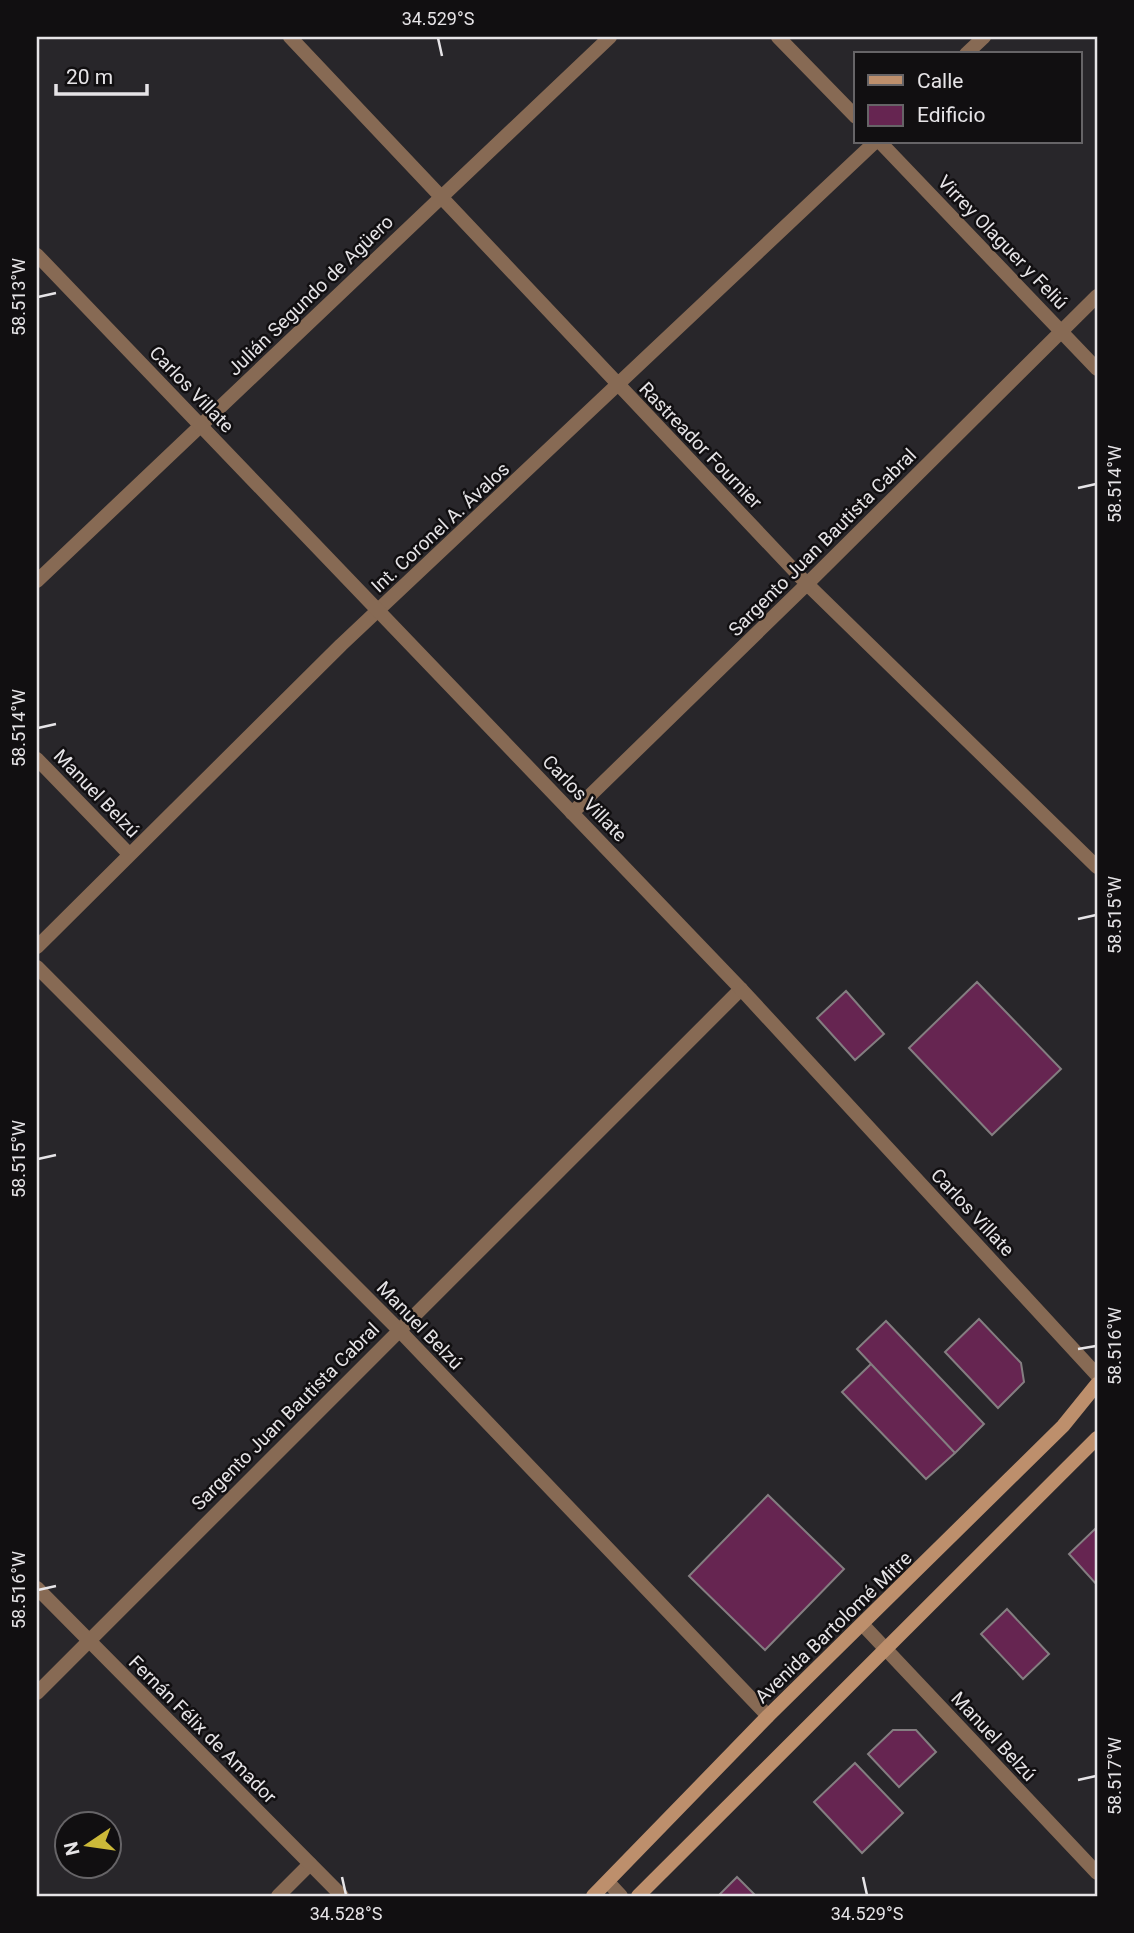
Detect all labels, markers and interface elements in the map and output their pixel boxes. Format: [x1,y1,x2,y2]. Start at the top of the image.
text: 34.529°S [402,8,475,29]
scale bar [56,52,147,96]
legend [854,52,1082,144]
text: 20 m [66,65,113,89]
text: Calle [917,69,963,93]
text: Edificio [917,103,985,127]
street label: Virrey Olaguer y Feliú [933,171,1072,314]
street label: Julián Segundo de Agüero [223,210,398,380]
text: 58.513°W [8,258,29,336]
street label: Carlos Villate [145,341,239,438]
street label: Rastreador Fournier [634,377,767,514]
street label: Sargento Juan Bautista Cabral [724,444,921,641]
text: 58.514°W [1104,445,1125,523]
street label: Int. Coronel A. Ávalos [366,457,514,597]
text: 58.514°W [8,689,29,767]
street label: Manuel Belzú [49,744,144,842]
street label: Carlos Villate [538,750,632,847]
text: 58.515°W [1104,876,1125,954]
text: 58.515°W [8,1120,29,1198]
street label: Carlos Villate [926,1164,1019,1261]
street label: Manuel Belzú [372,1276,467,1374]
text: 58.516°W [1104,1307,1125,1385]
street label: Sargento Juan Bautista Cabral [187,1318,384,1515]
street label: Avenida Bartolomé Mitre [750,1547,916,1708]
text: 58.516°W [8,1551,29,1629]
street label: Fernán Félix de Amador [124,1651,282,1808]
street label: Manuel Belzú [946,1687,1041,1786]
text: 58.517°W [1104,1737,1125,1815]
north arrow [52,1811,122,1881]
text: N [59,1840,85,1858]
text: 34.528°S [310,1903,383,1924]
text: 34.529°S [831,1903,904,1924]

